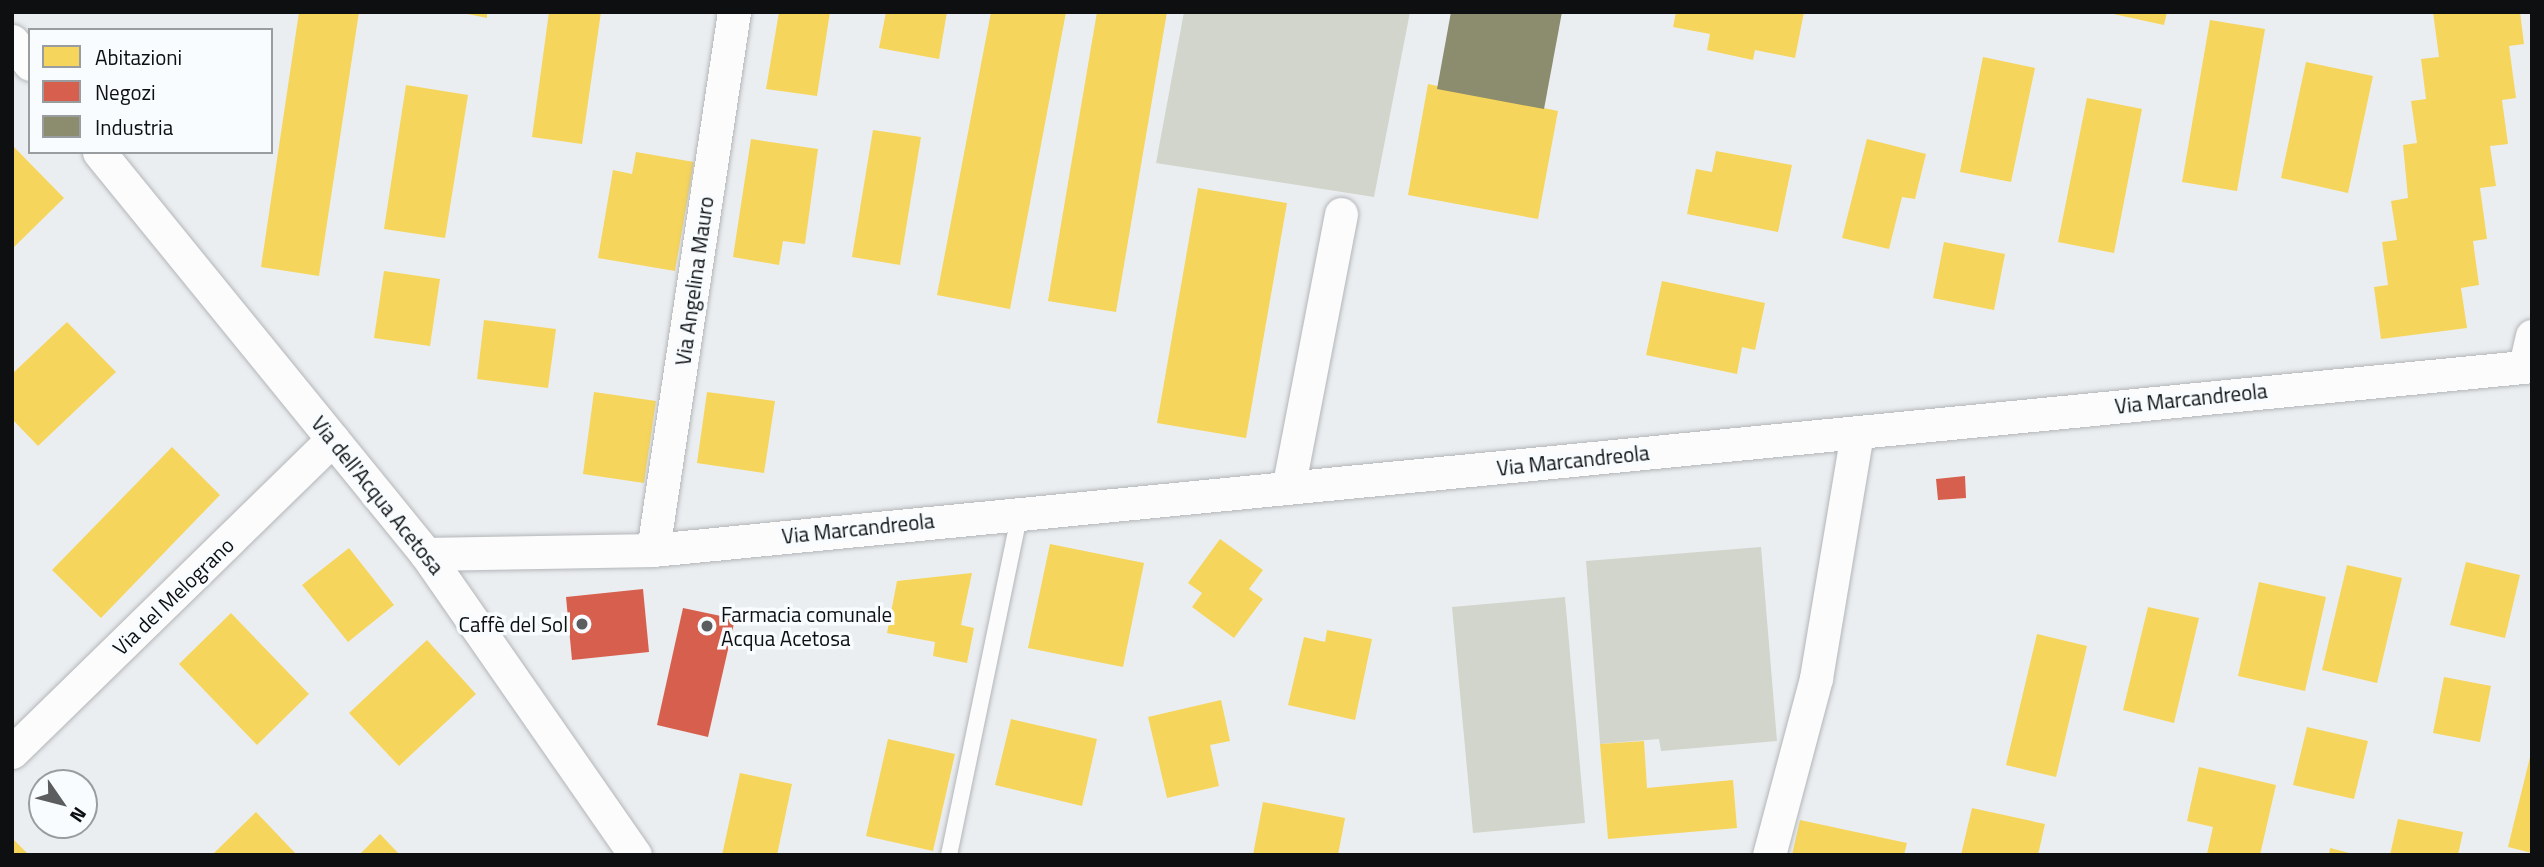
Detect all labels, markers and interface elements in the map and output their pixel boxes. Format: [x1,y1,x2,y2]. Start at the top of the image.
legend [28,28,273,154]
text: Abitazioni [95,41,182,73]
text: Negozi [95,76,156,108]
text: Industria [95,111,173,143]
street label: Via Angelina Mauro [670,195,718,367]
street label: Via Marcandreola [2113,377,2269,419]
street label: Via dell'Acqua Acetosa [306,411,450,579]
street label: Via Marcandreola [1495,439,1651,481]
street label: Via Marcandreola [780,507,936,549]
street label: Via del Melograno [107,532,239,660]
place label: Farmacia comunale Acqua Acetosa [721,601,892,651]
place label: Caffè del Sol [459,611,568,637]
marker: Caffè del Sol [574,616,590,632]
marker: Farmacia comunale Acqua Acetosa [699,618,715,634]
north arrow [28,769,98,839]
text: N [63,801,95,829]

